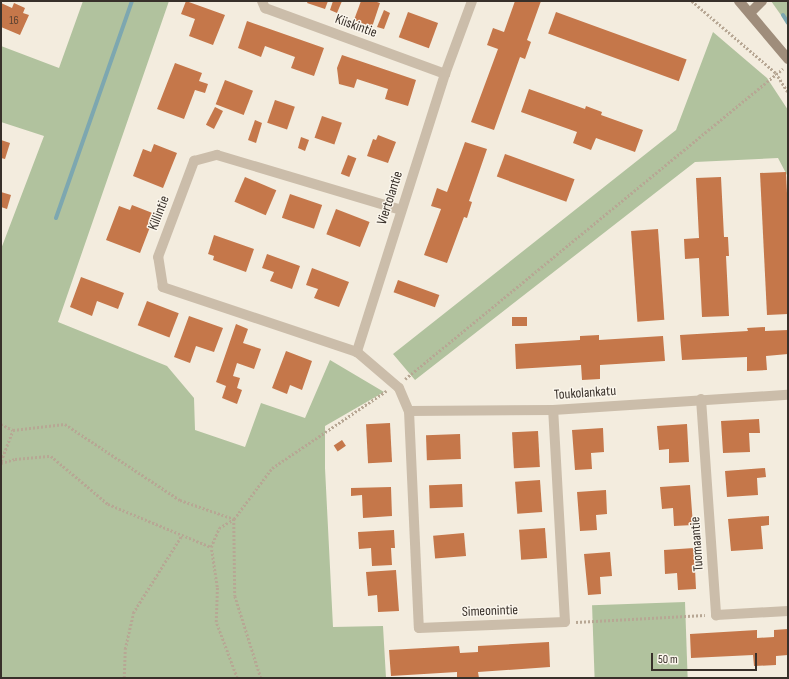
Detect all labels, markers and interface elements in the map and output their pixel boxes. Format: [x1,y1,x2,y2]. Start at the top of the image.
street label: Kiiskintie [333,11,379,41]
house number: 16 [9,14,19,28]
street label: Viertolantie [373,169,407,227]
street label: Killintie [145,193,173,233]
street label: Toukolankatu [553,382,617,404]
street label: Tuomaantie [687,516,707,572]
street label: Simeonintie [462,602,518,620]
scale bar [653,645,759,671]
text: 50 m [658,652,678,667]

